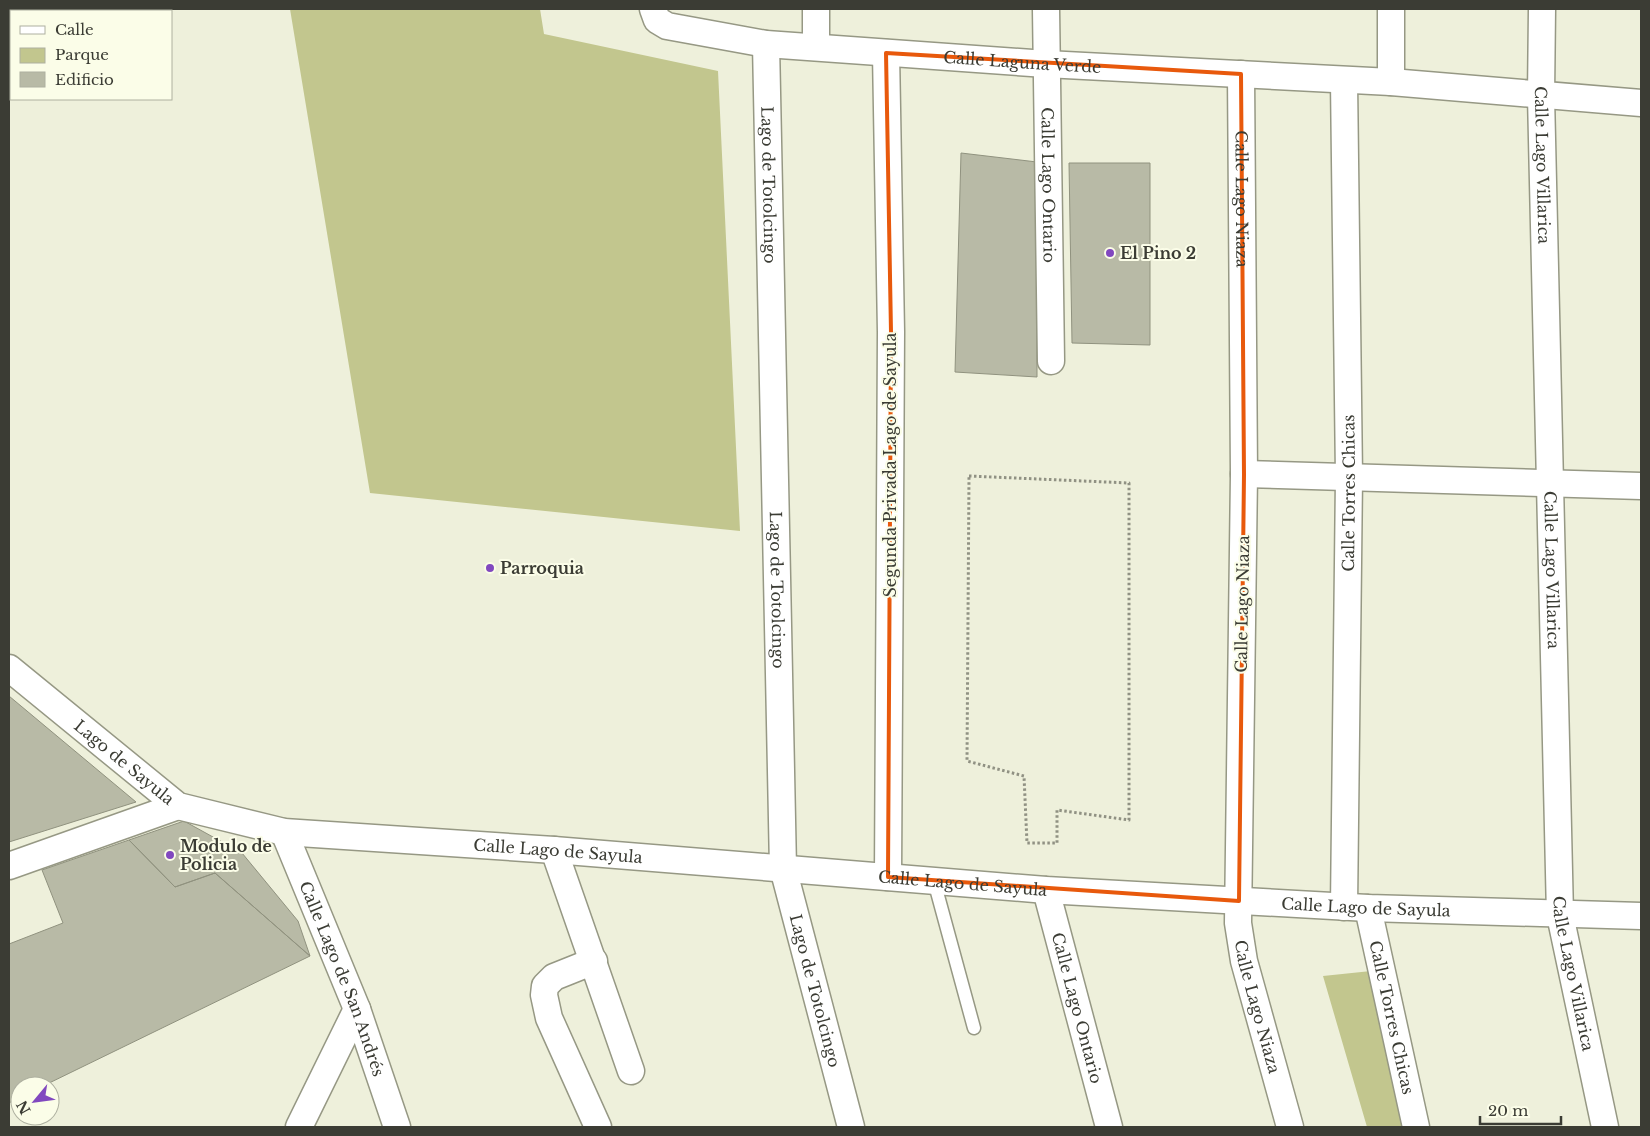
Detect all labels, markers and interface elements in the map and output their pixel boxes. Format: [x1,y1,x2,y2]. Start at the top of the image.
legend [10,10,172,100]
text: Calle [55,20,94,39]
text: Parque [55,45,109,64]
street label: Calle Laguna Verde [943,47,1102,77]
text: Edificio [55,70,114,89]
street label: Calle Lago Villarica [1531,86,1554,244]
street label: Lago de Totolcingo [757,106,781,264]
street label: Calle Lago Ontario [1037,107,1060,263]
street label: Calle Lago Niaza [1231,130,1252,268]
place label: El Pino 2 [1120,243,1196,263]
marker: El Pino 2 [1104,247,1116,259]
street label: Segunda Privada Lago de Sayula [880,332,900,597]
street label: Calle Torres Chicas [1338,414,1359,572]
street label: Calle Lago Villarica [1540,491,1564,649]
street label: Lago de Totolcingo [766,511,789,669]
street label: Calle Lago Niaza [1231,535,1253,673]
place label: Parroquia [500,558,584,578]
marker: Parroquia [484,562,496,574]
street label: Lago de Sayula [70,715,179,809]
street label: Calle Lago de Sayula [473,835,643,867]
place label: Modulo de Policia [180,836,272,874]
marker: Modulo de Policia [164,849,176,861]
street label: Calle Lago de Sayula [877,866,1048,900]
street label: Calle Lago de San Andrés [295,878,389,1079]
street label: Calle Lago de Sayula [1281,893,1451,920]
street label: Calle Lago Villarica [1550,896,1599,1053]
street label: Lago de Totolcingo [786,912,845,1069]
street label: Calle Lago Ontario [1048,930,1107,1086]
street label: Calle Lago Niaza [1231,938,1285,1076]
street label: Calle Torres Chicas [1365,939,1419,1096]
north arrow [10,1076,60,1126]
scale bar [1480,1094,1561,1126]
text: N [13,1097,35,1117]
text: 20 m [1488,1101,1528,1120]

